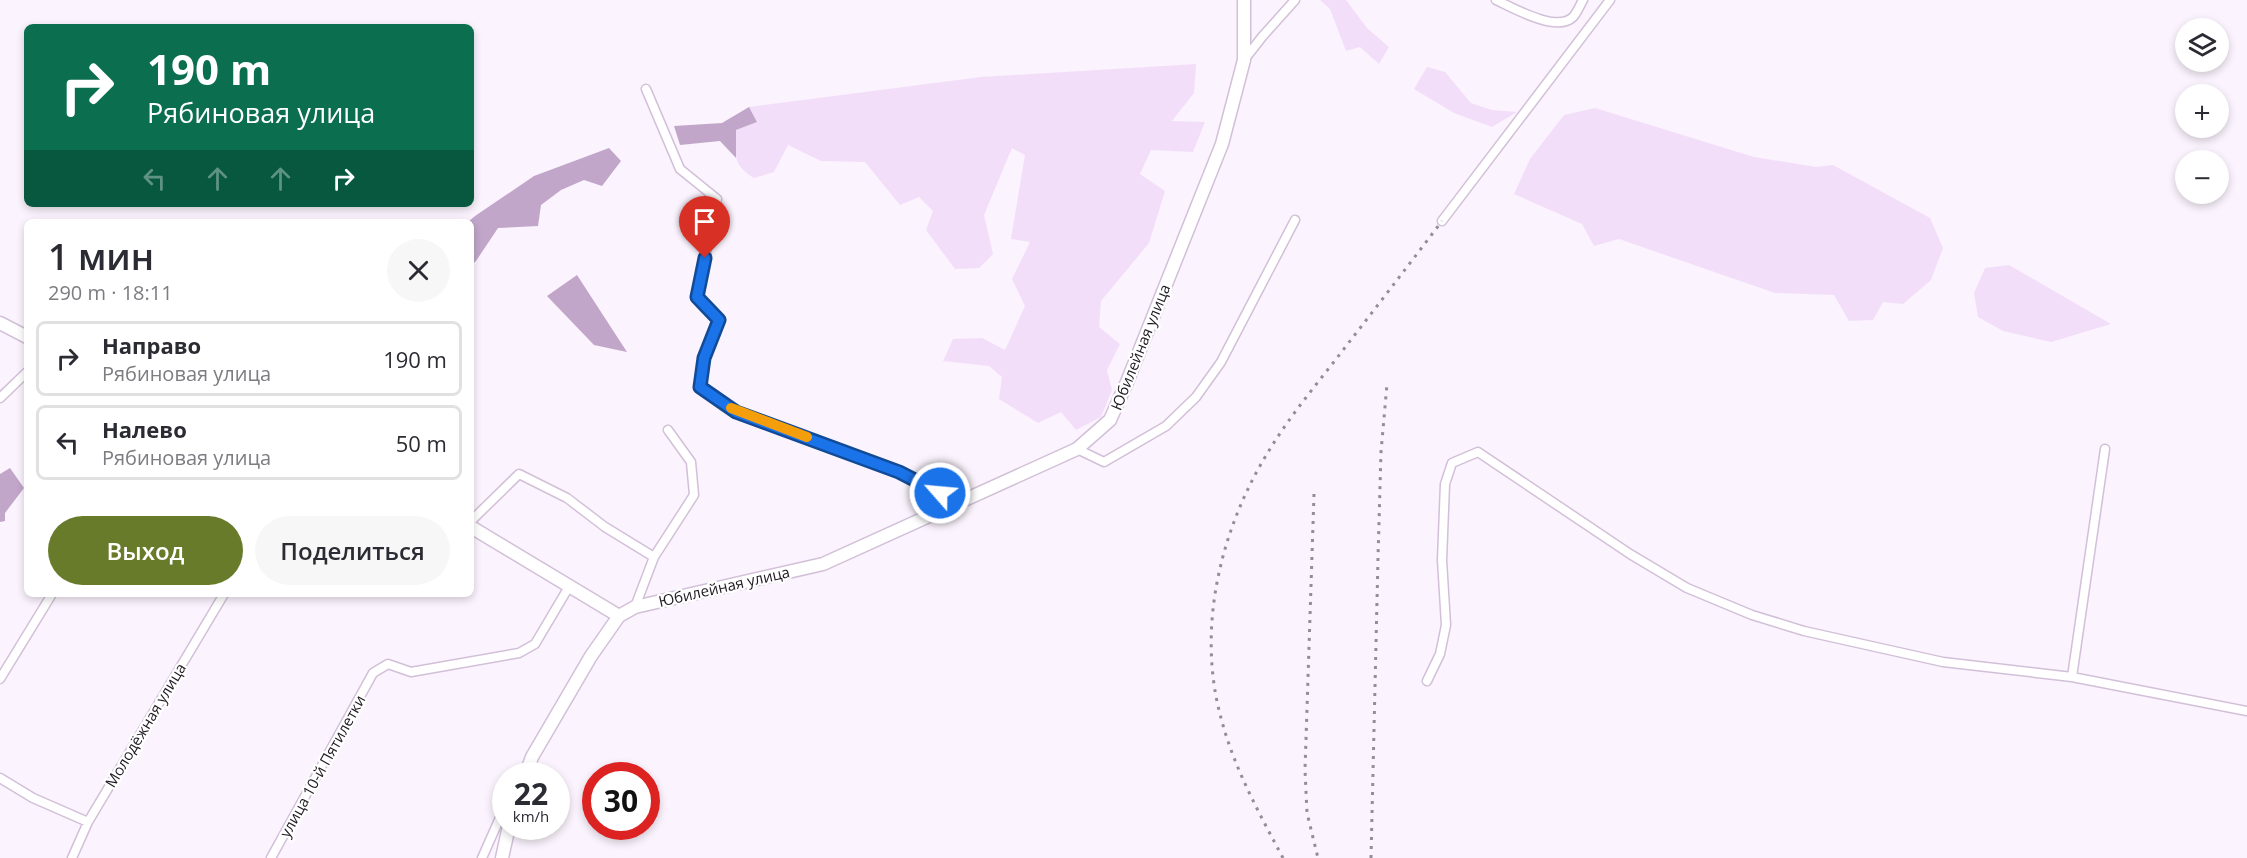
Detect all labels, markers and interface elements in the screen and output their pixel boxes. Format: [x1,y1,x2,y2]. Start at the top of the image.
map controls [2175,18,2229,204]
button: layers [2175,18,2229,72]
text: 190 m [147,40,271,97]
icon: right [48,48,126,126]
button: + [2175,84,2229,138]
text: Рябиновая улица [147,94,375,131]
button: − [2175,150,2229,204]
icon: left [138,162,171,195]
icon: ahead [201,162,234,195]
icon: ahead [264,162,297,195]
icon: right [327,162,360,195]
pin [679,196,730,258]
icon: arrive [688,205,721,238]
text: 1 мин [48,232,154,281]
button: close [387,239,450,302]
text: 290 m · 18:11 [48,279,173,306]
street label: Юбилейная улица [1106,281,1174,413]
text: Направо [102,330,201,360]
icon: right [51,342,84,375]
text: 190 m [383,344,447,374]
text: Рябиновая улица [102,360,271,387]
text: Налево [102,414,187,444]
icon: left [51,426,84,459]
text: 50 m [396,428,447,458]
text: Рябиновая улица [102,444,271,471]
position arrow [908,461,972,525]
button: Выход [48,516,243,585]
button: Поделиться [255,516,450,585]
street label: Юбилейная улица [656,561,792,611]
street label: Молодёжная улица [100,659,190,791]
street label: улица 10-й Пятилетки [275,691,369,841]
speed limit sign: 30 [582,762,660,840]
text: 22 [514,773,548,814]
text: km/h [513,806,549,826]

